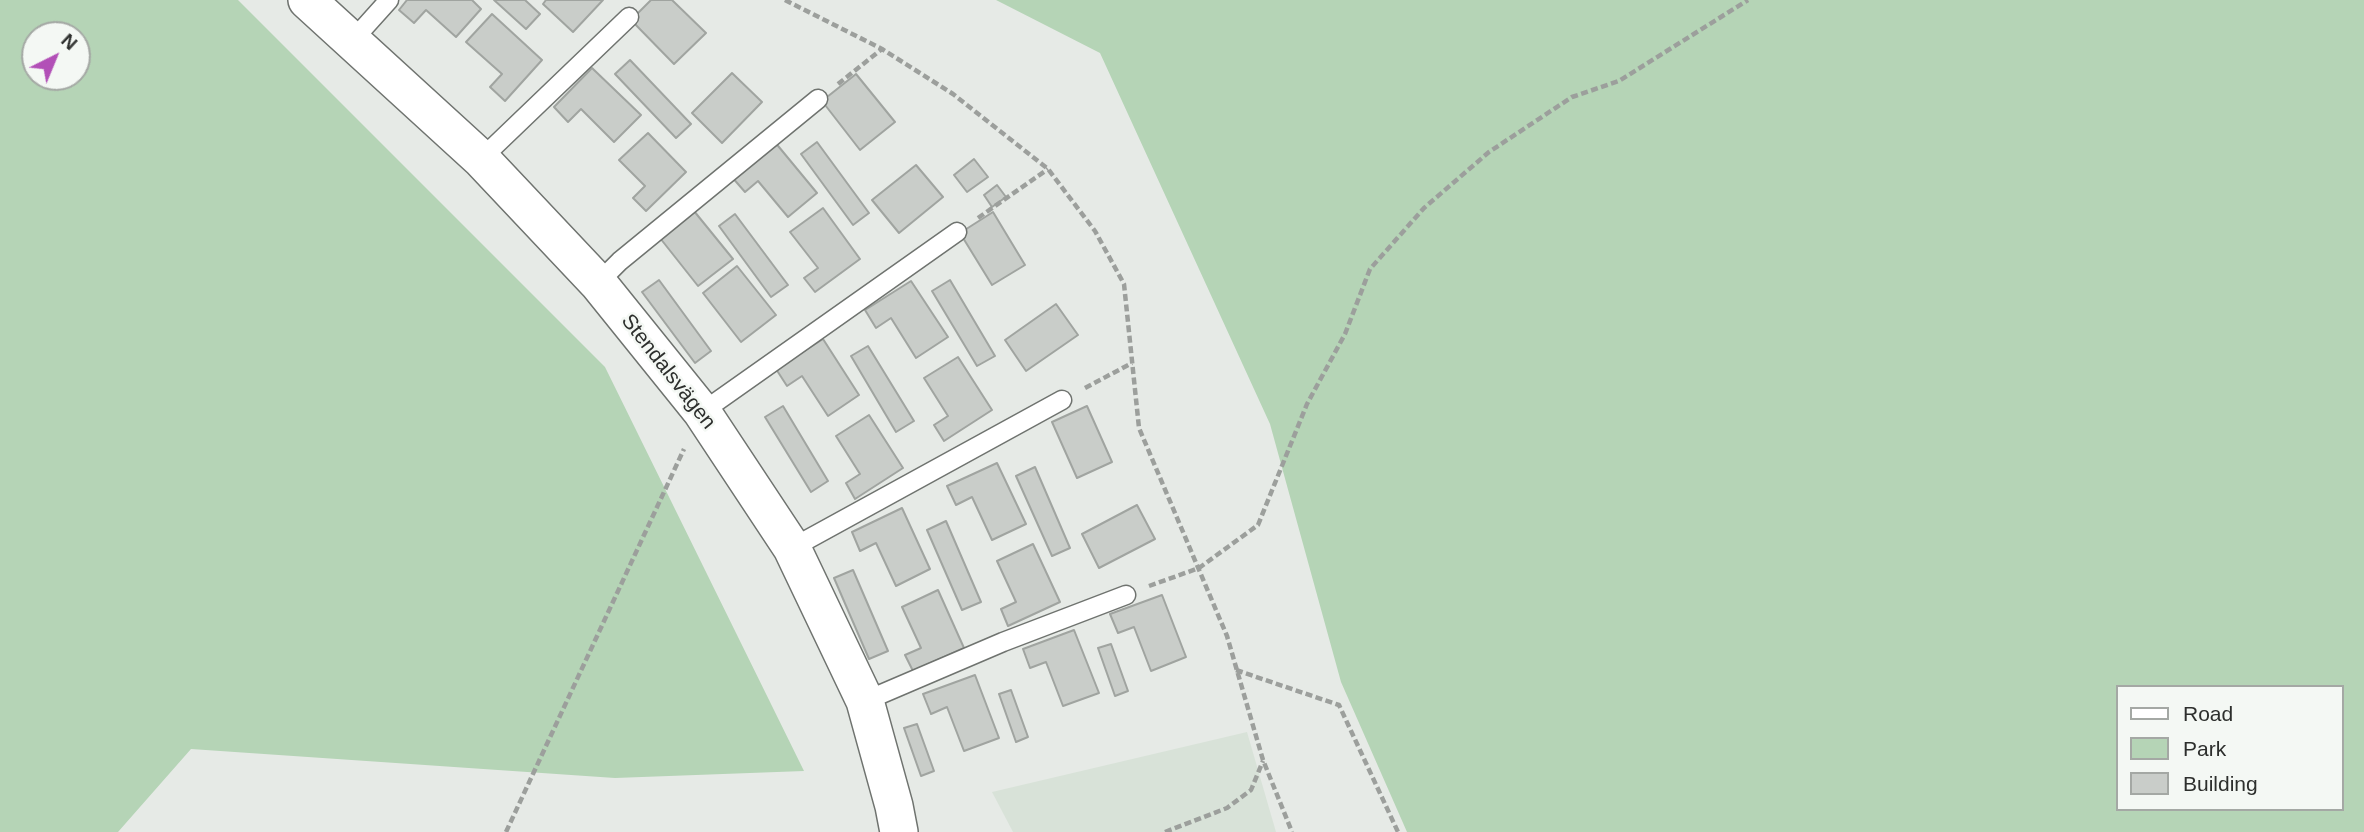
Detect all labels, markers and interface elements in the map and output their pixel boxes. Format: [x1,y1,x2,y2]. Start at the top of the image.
north arrow [21,21,91,91]
text: N [57,29,81,54]
street label: Stendalsvägen [615,309,721,435]
legend [2116,685,2343,811]
text: Road [2183,702,2233,725]
text: Park [2183,737,2226,760]
text: Building [2183,772,2258,795]

